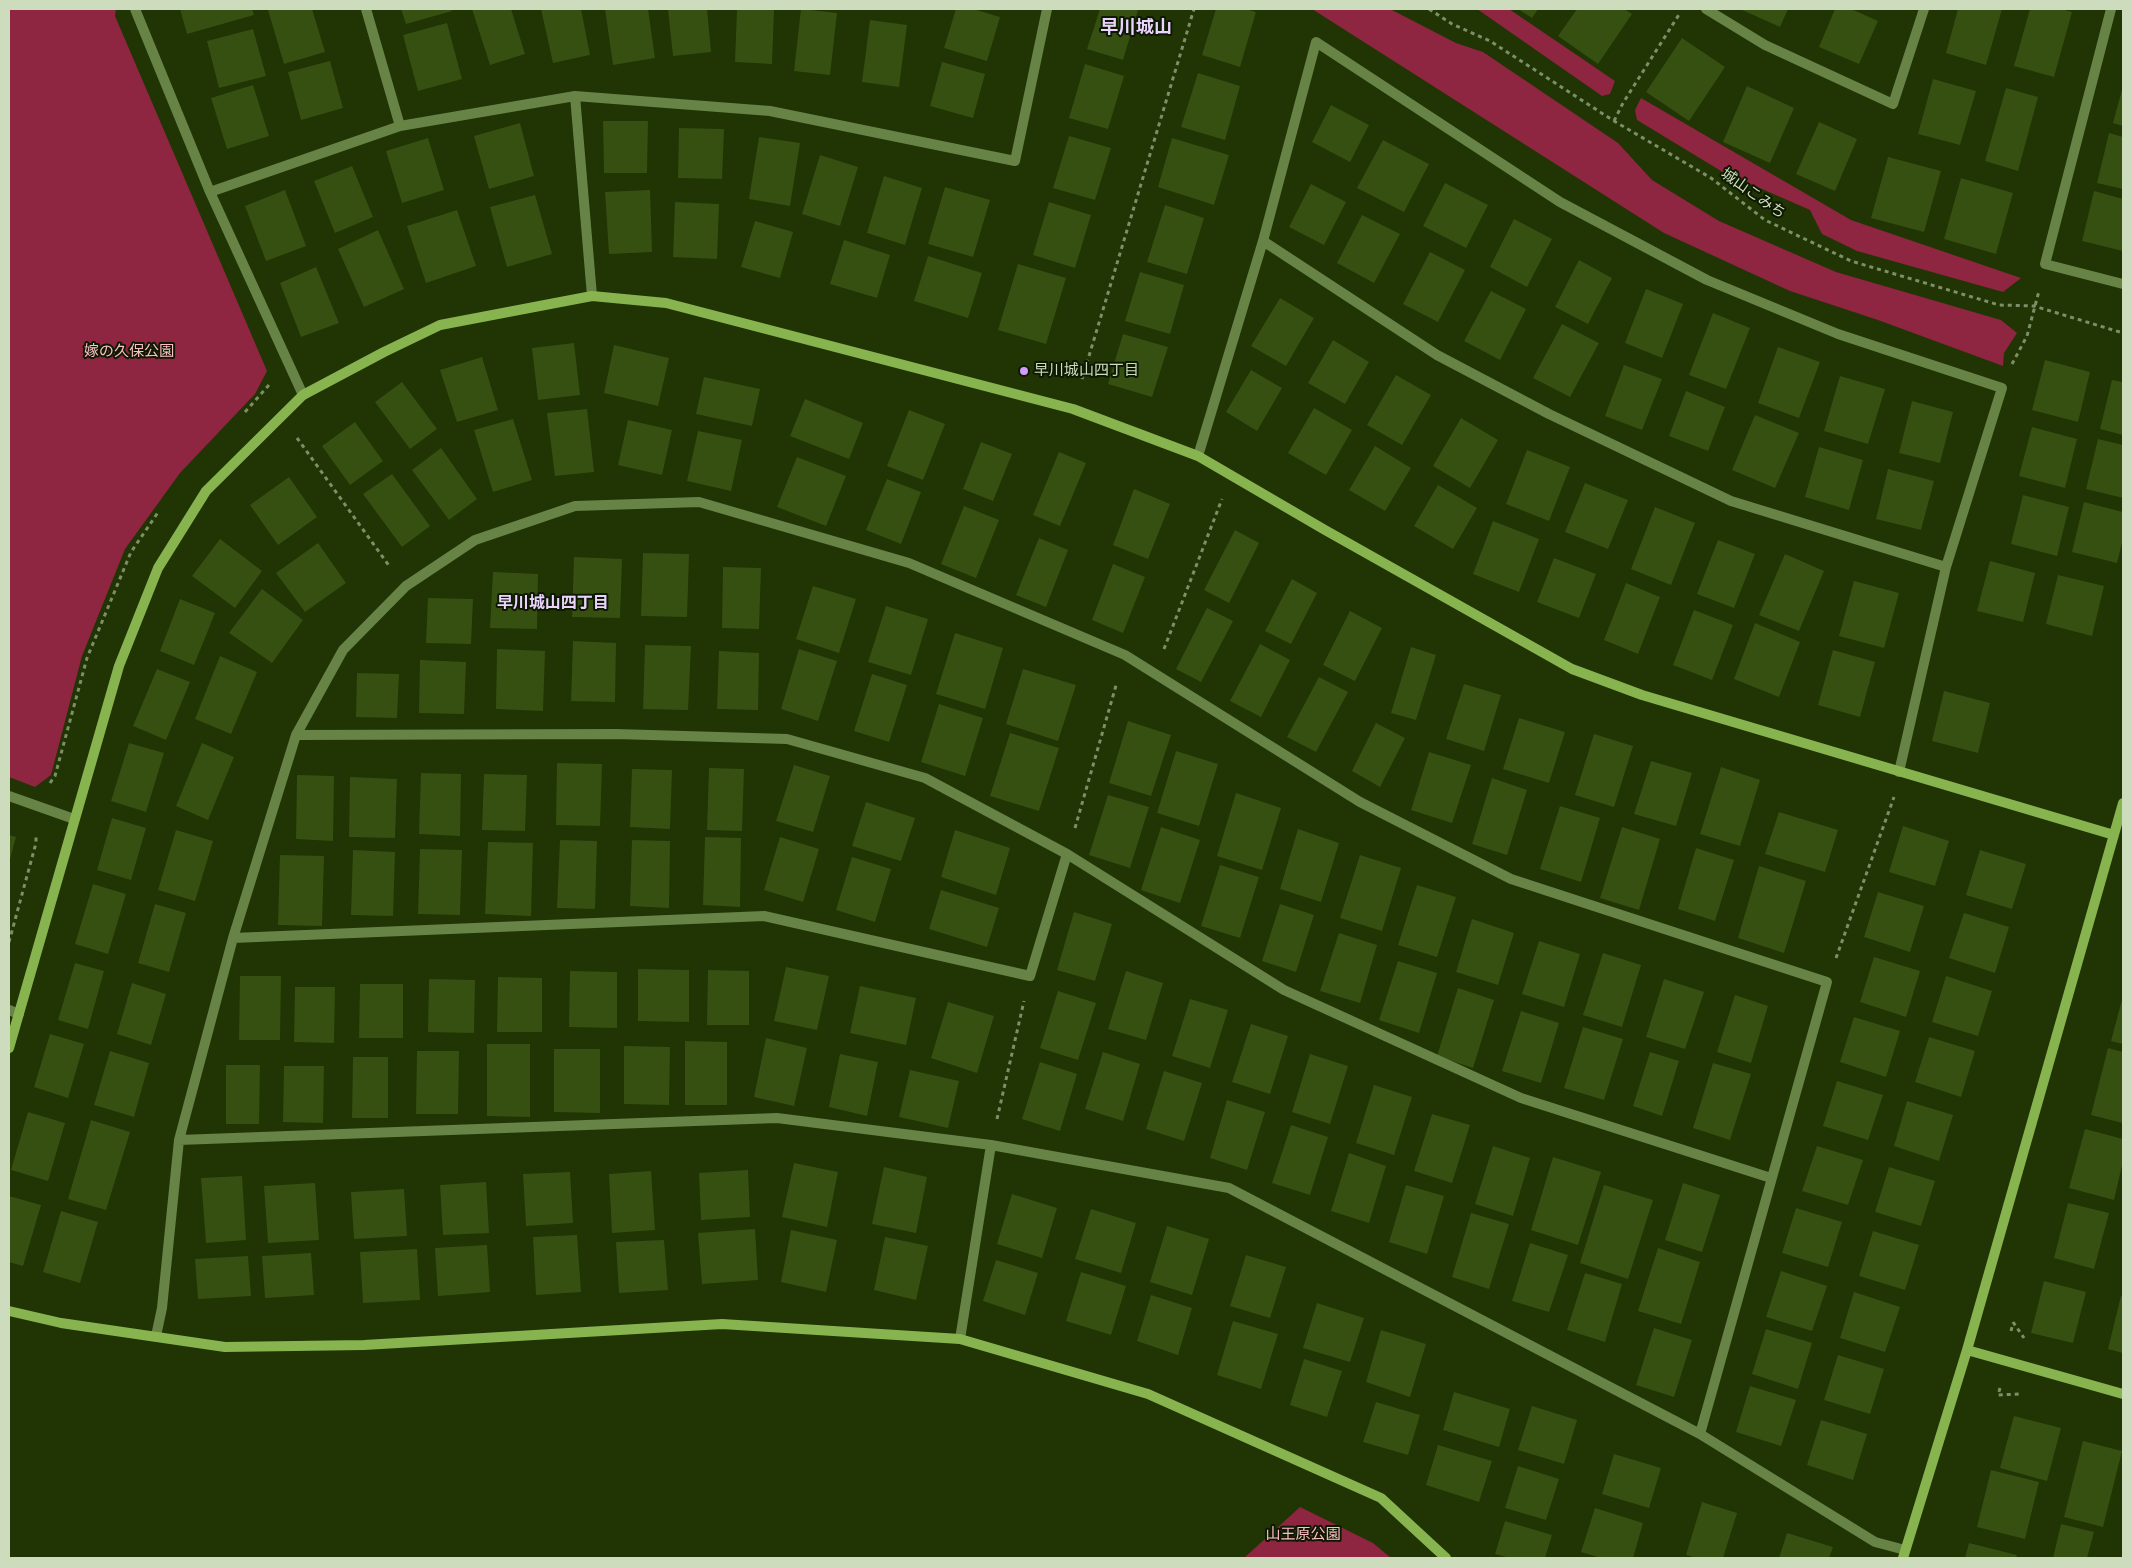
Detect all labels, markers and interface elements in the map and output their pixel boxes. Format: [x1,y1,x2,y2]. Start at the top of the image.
district label: 早川城山 [1100,17,1172,39]
street label: 城山こみち [1717,165,1789,223]
park label: 嫁の久保公園 [84,343,174,361]
place label: 早川城山四丁目 [1034,362,1139,380]
marker: 早川城山四丁目 [1018,365,1030,377]
district label: 早川城山四丁目 [497,594,609,614]
park label: 山王原公園 [1266,1526,1340,1544]

